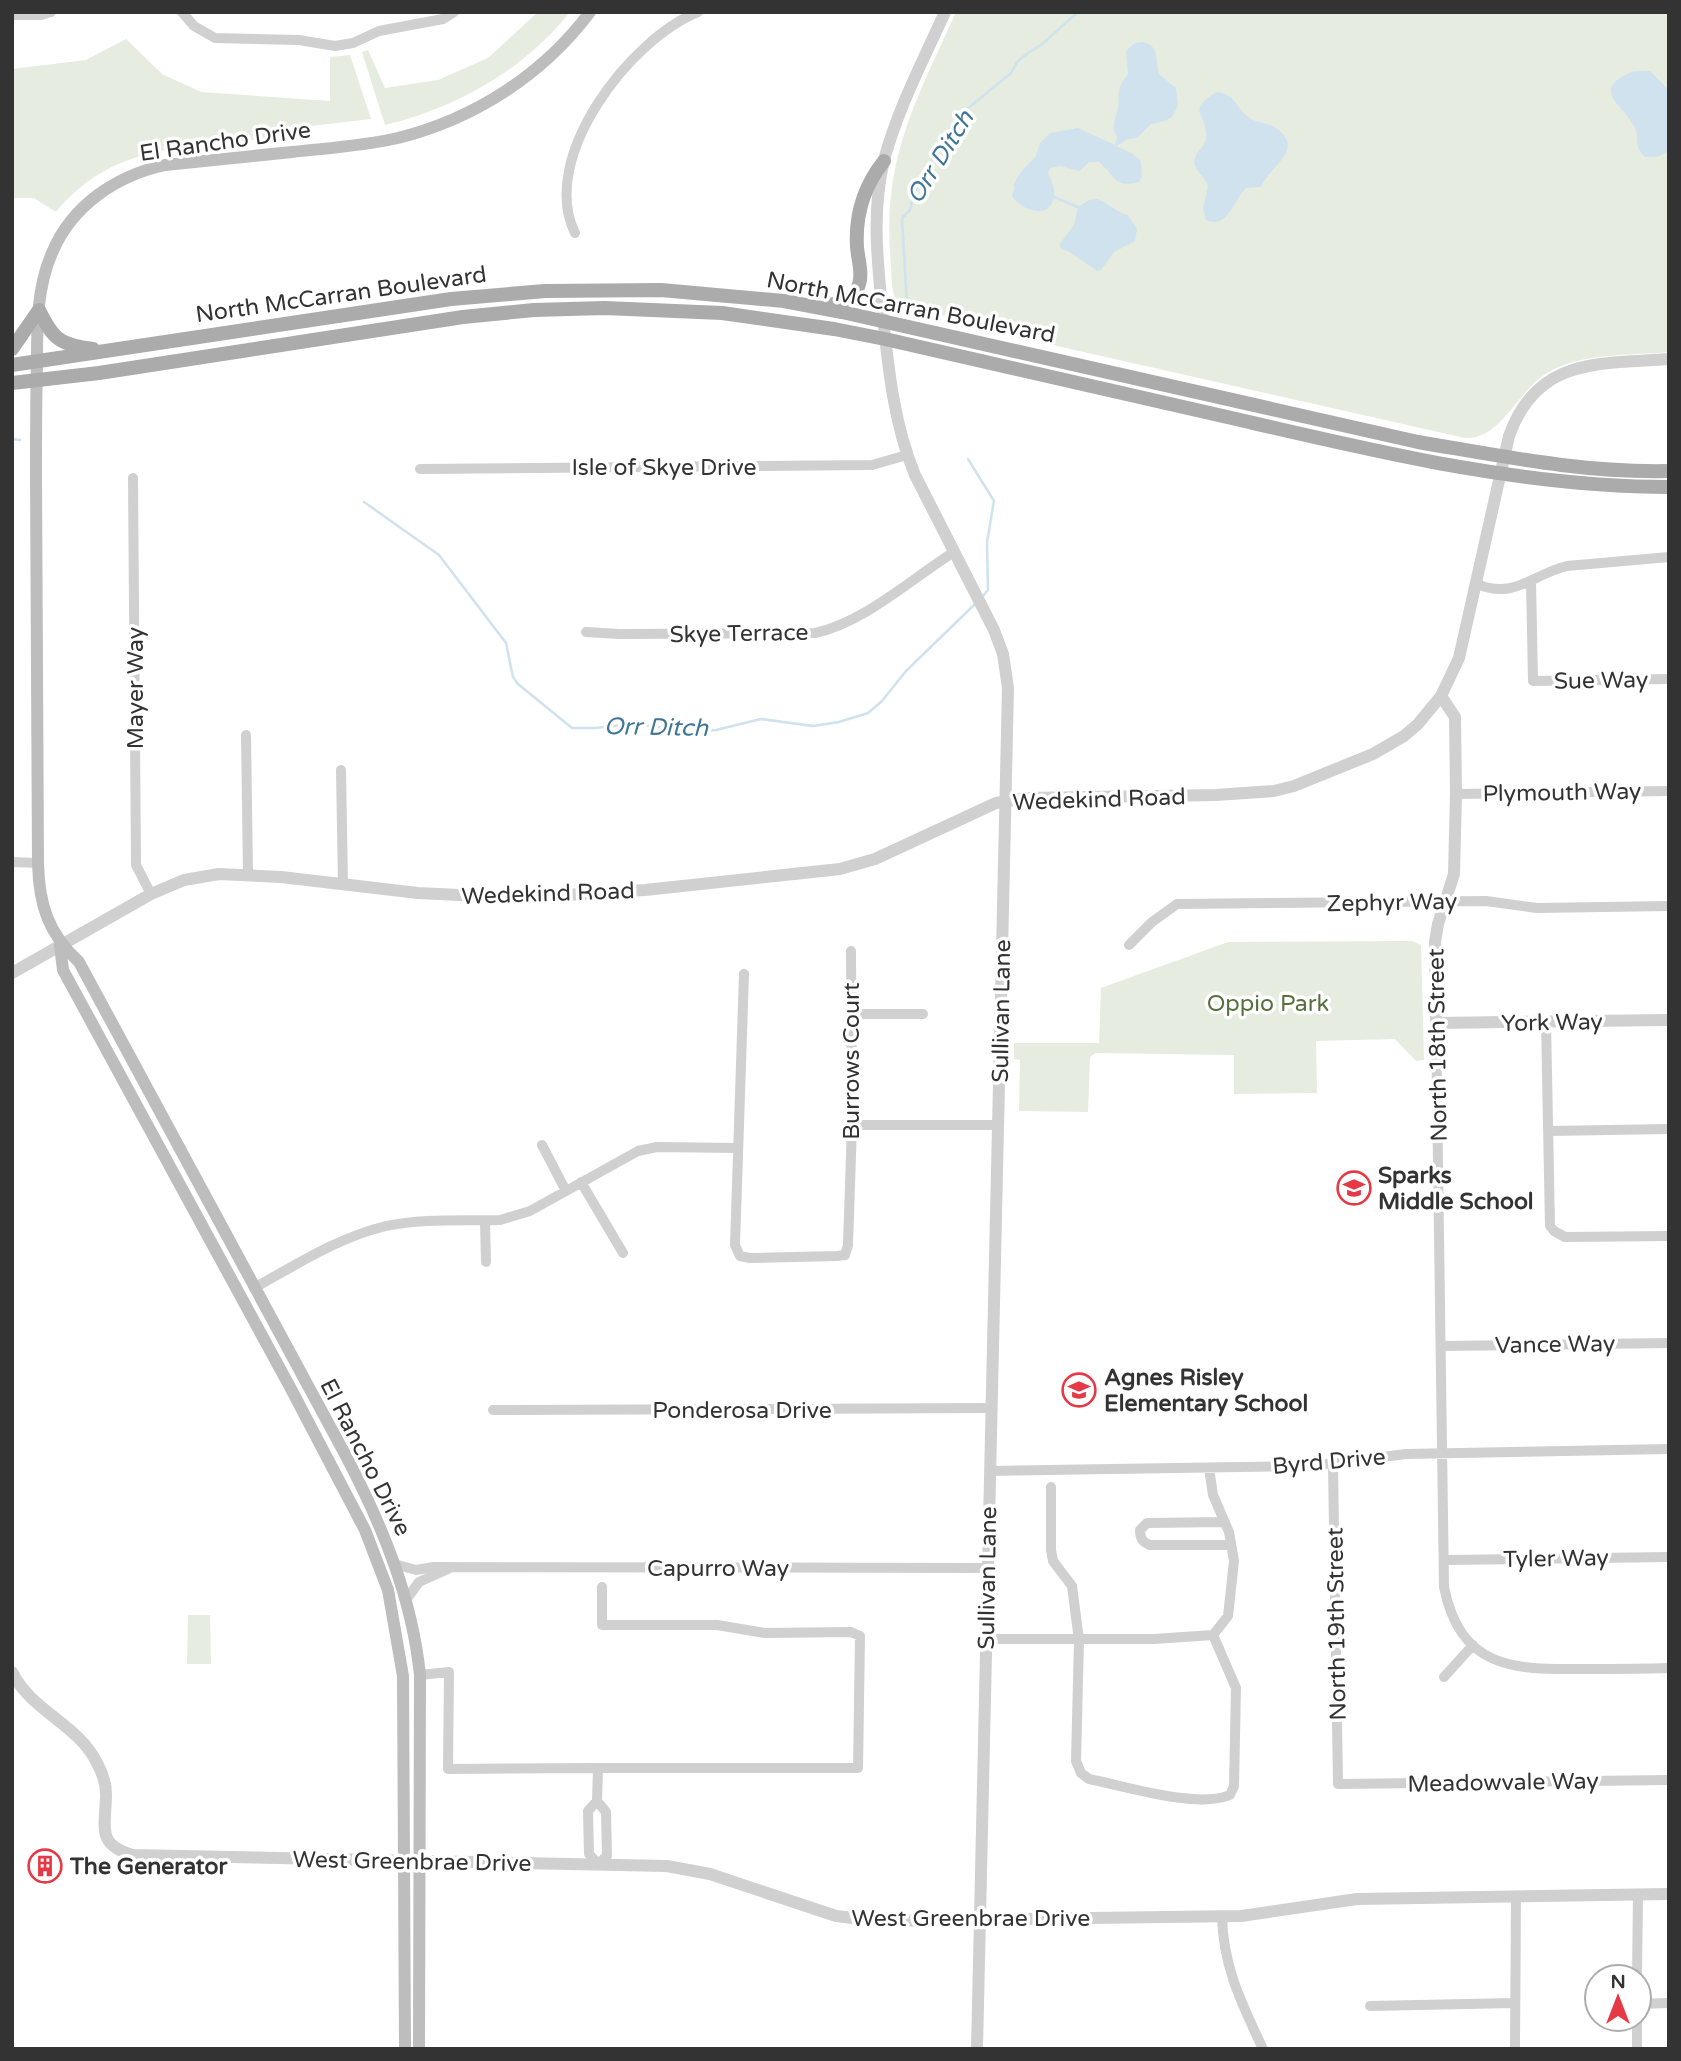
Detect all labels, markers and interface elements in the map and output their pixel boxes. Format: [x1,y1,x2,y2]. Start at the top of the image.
water label: Orr Ditch [901,104,981,209]
street label: El Rancho Drive [138,116,313,168]
street label: North McCarran Boulevard [194,261,488,329]
street label: North McCarran Boulevard [764,266,1058,350]
street label: Isle of Skye Drive [571,454,757,482]
street label: Skye Terrace [669,619,809,649]
street label: Mayer Way [122,627,150,749]
street label: Sue Way [1554,666,1648,696]
water label: Orr Ditch [604,712,710,743]
street label: Plymouth Way [1482,778,1642,808]
street label: Wedekind Road [1012,783,1186,817]
street label: Wedekind Road [461,877,635,911]
street label: Zephyr Way [1327,888,1458,918]
street label: Sullivan Lane [987,939,1017,1083]
street label: North 18th Street [1422,948,1454,1142]
street label: Burrows Court [838,982,866,1140]
park label: Oppio Park [1207,990,1329,1018]
street label: York Way [1501,1008,1603,1038]
place label: Sparks Middle School [1378,1162,1534,1216]
school or university icon: Sparks Middle School [1335,1169,1373,1207]
street label: Vance Way [1495,1330,1615,1360]
place label: Agnes Risley Elementary School [1104,1364,1308,1418]
school or university icon: Agnes Risley Elementary School [1060,1371,1098,1409]
street label: El Rancho Drive [313,1374,417,1541]
street label: Ponderosa Drive [652,1397,832,1425]
street label: Byrd Drive [1271,1443,1387,1481]
street label: Sullivan Lane [973,1506,1003,1650]
street label: North 19th Street [1321,1527,1353,1721]
street label: Tyler Way [1503,1544,1609,1574]
street label: Capurro Way [647,1555,789,1583]
street label: Meadowvale Way [1407,1767,1599,1799]
street label: West Greenbrae Drive [292,1846,532,1878]
building icon: The Generator [26,1847,64,1885]
place label: The Generator [69,1853,228,1881]
street label: West Greenbrae Drive [852,1905,1090,1933]
north arrow [1583,1963,1653,2033]
text: N [1610,1971,1626,1993]

